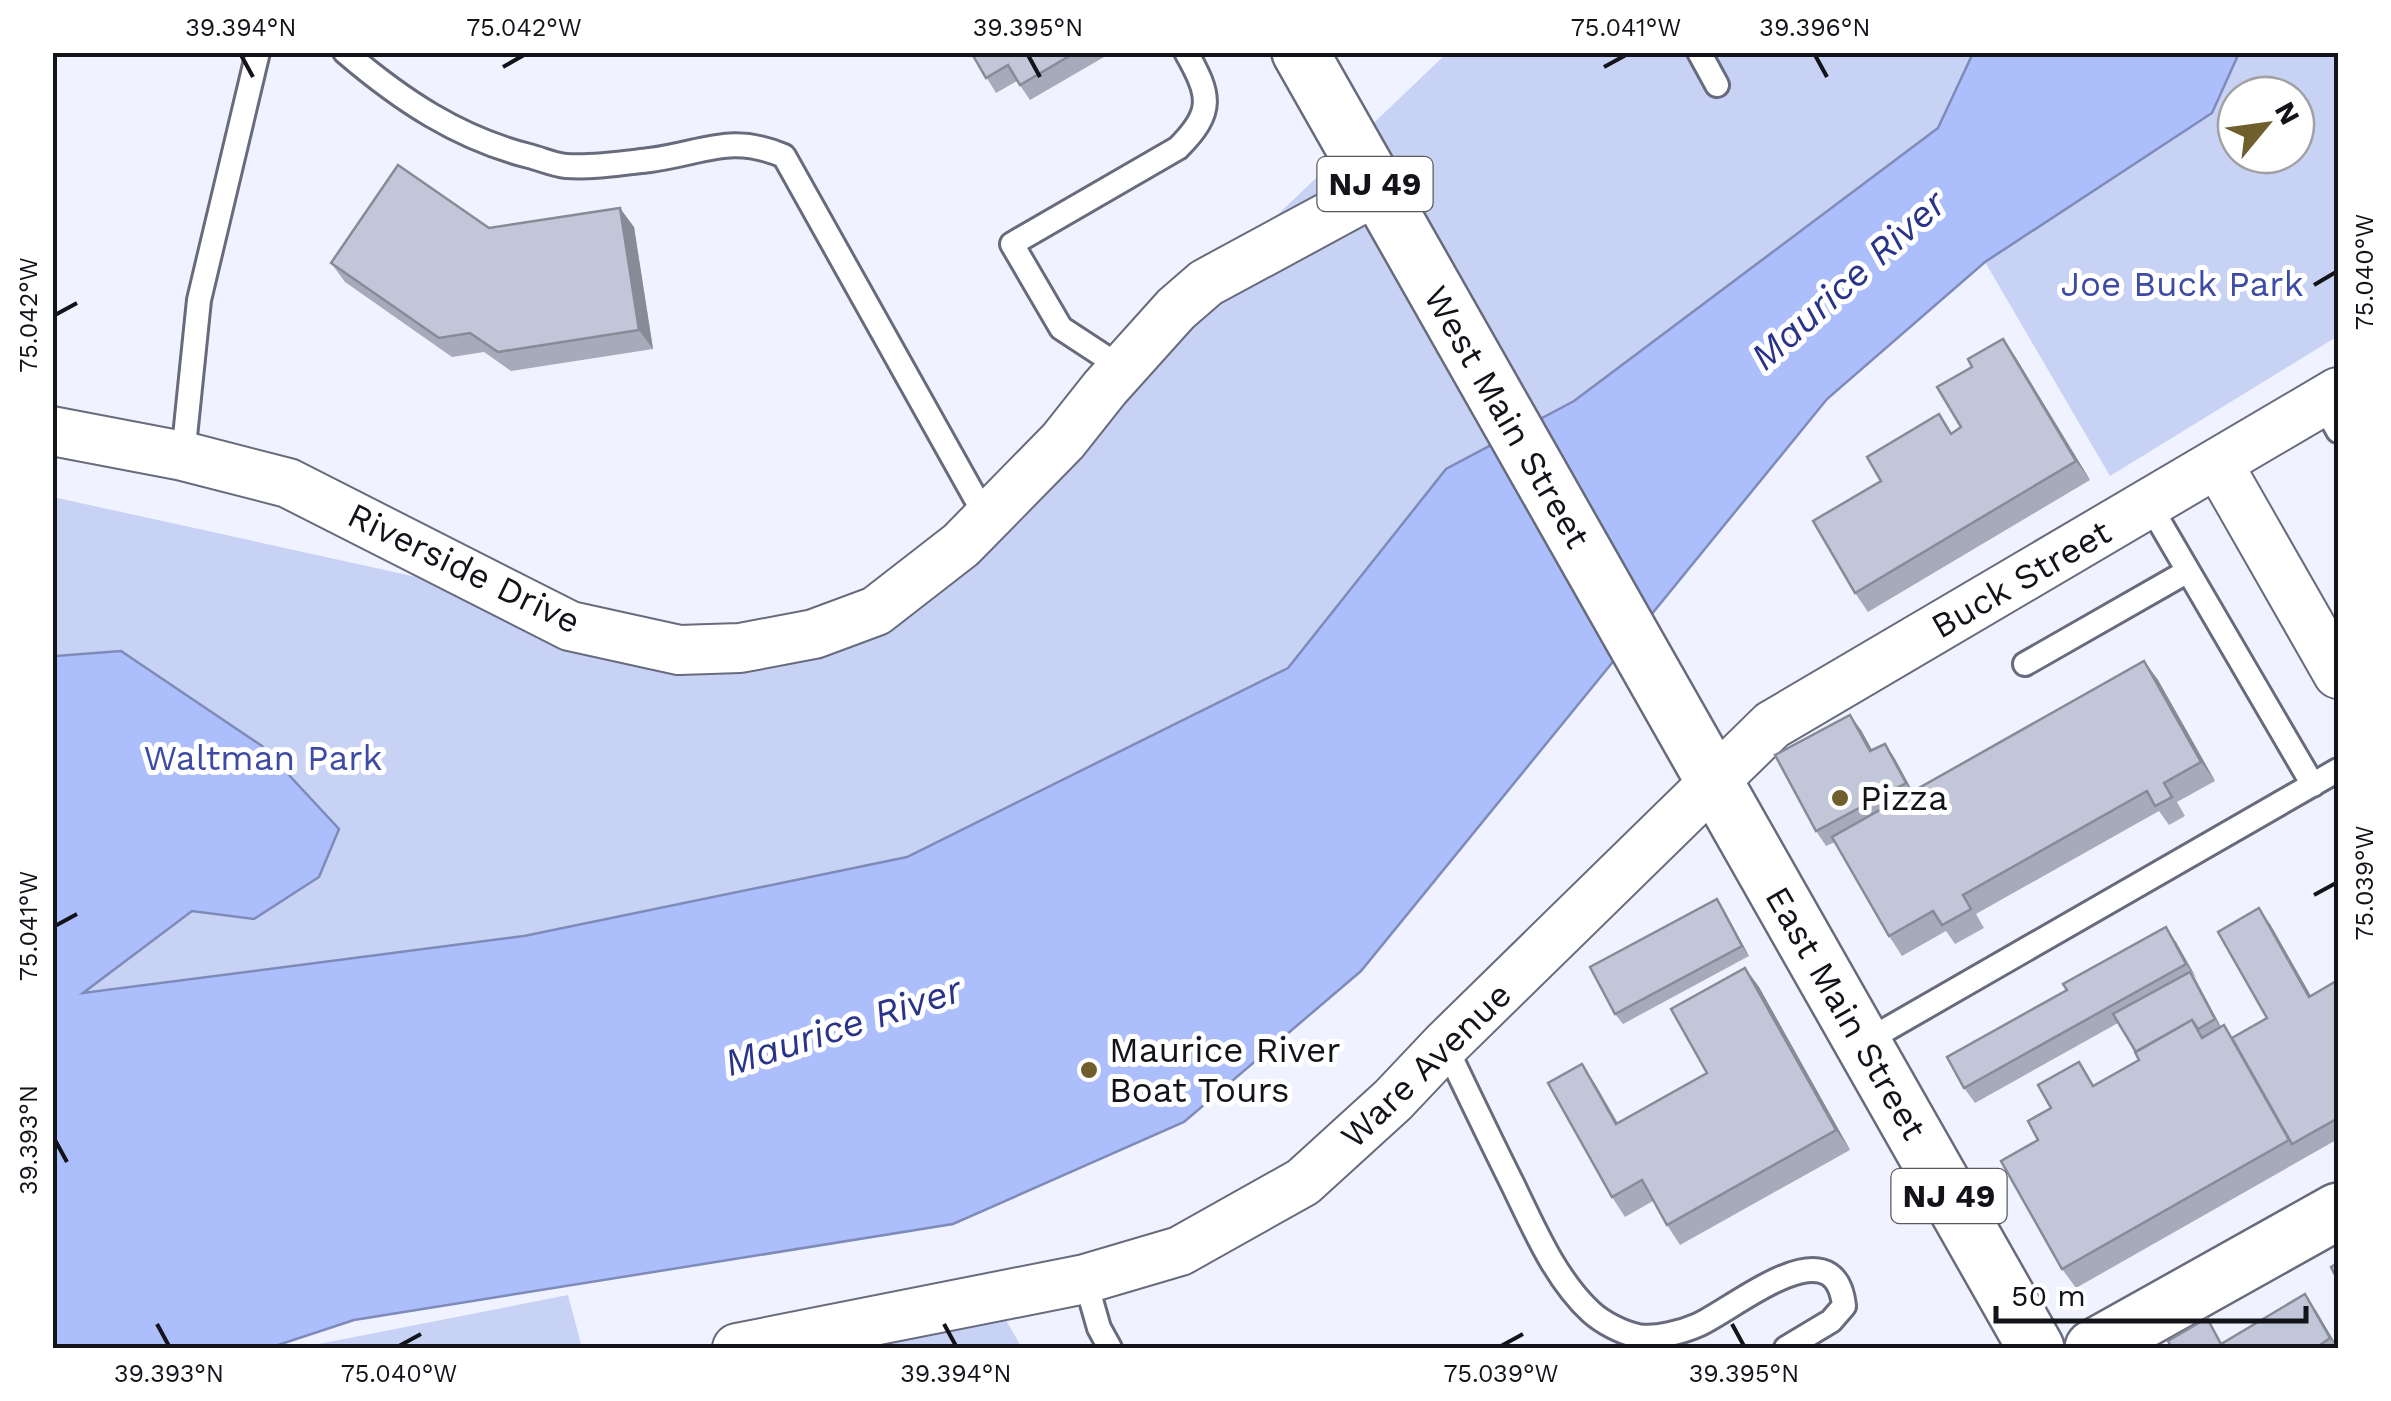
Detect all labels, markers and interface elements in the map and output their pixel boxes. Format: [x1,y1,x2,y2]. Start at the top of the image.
text: 39.394°N [185,13,297,42]
text: 75.042°W [466,13,582,42]
text: 39.395°N [973,13,1083,42]
text: 75.041°W [1571,13,1681,42]
text: 39.396°N [1759,13,1871,42]
north arrow [2216,75,2316,175]
text: N [2268,96,2307,130]
road number: NJ 49 [1318,157,1432,211]
water label: Maurice River [1742,180,1955,379]
text: 75.040°W [2350,214,2379,330]
text: 75.042°W [14,257,43,373]
park label: Joe Buck Park [2060,263,2304,305]
street label: West Main Street [1415,279,1599,556]
street label: Riverside Drive [341,494,587,642]
street label: Buck Street [1924,511,2119,647]
park label: Waltman Park [144,737,383,779]
place label: Pizza [1860,777,1948,819]
marker: Pizza [1829,787,1851,809]
text: 75.039°W [2350,825,2379,941]
text: 75.041°W [14,871,43,981]
street label: East Main Street [1757,879,1936,1147]
water label: Maurice River [719,967,968,1085]
street label: Ware Avenue [1332,973,1520,1157]
place label: Maurice River Boat Tours [1109,1029,1341,1111]
marker: Maurice River Boat Tours [1078,1059,1100,1081]
text: 39.393°N [14,1085,43,1195]
road number: NJ 49 [1892,1169,2006,1223]
scale bar [1996,1261,2306,1323]
text: 50 m [2011,1278,2086,1313]
text: 39.393°N [114,1359,224,1388]
text: 75.040°W [341,1359,457,1388]
text: 39.394°N [900,1359,1012,1388]
text: 75.039°W [1443,1359,1559,1388]
text: 39.395°N [1689,1359,1799,1388]

